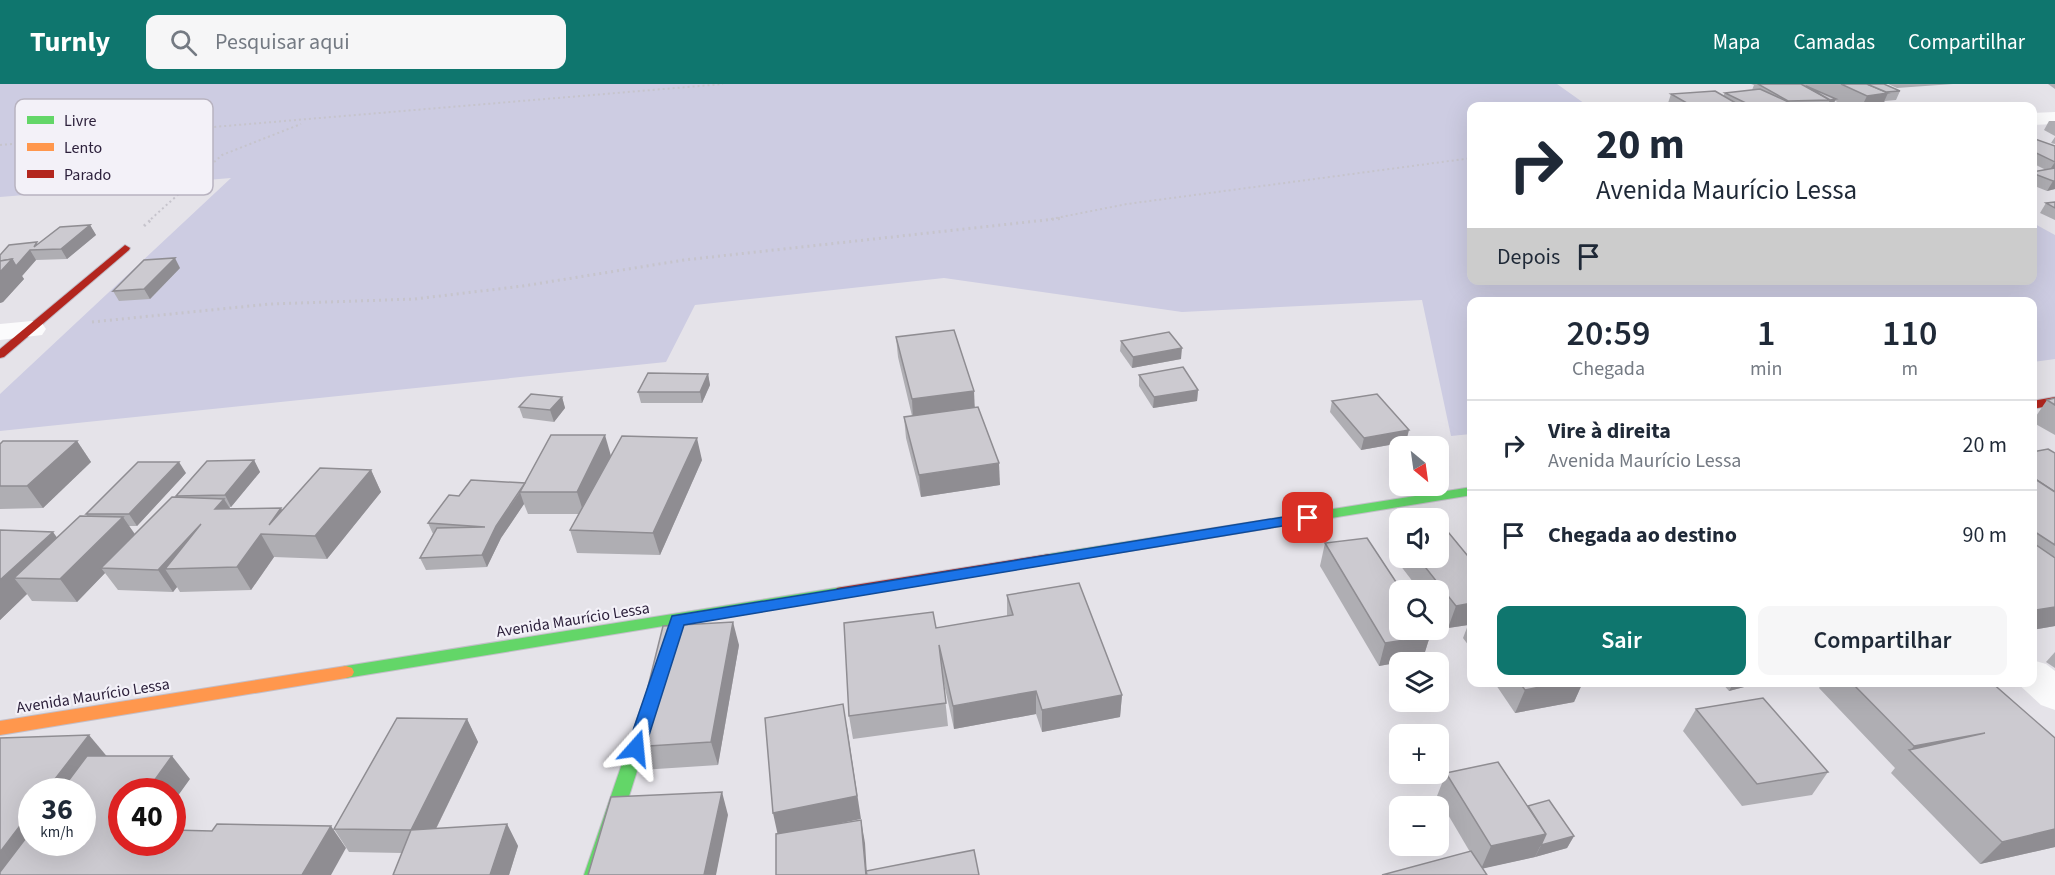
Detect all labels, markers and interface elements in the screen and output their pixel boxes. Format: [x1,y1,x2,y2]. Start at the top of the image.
search box [146,15,566,69]
text: Turnly [30,22,110,62]
icon: search [167,26,200,59]
text: Pesquisar aqui [215,26,350,58]
text: Mapa [1713,27,1760,57]
text: Camadas [1793,27,1875,57]
text: Compartilhar [1908,27,2025,57]
legend [15,99,213,195]
text: Livre [64,110,97,132]
text: 20 m [1596,115,1685,175]
icon: right [1497,126,1575,204]
text: Lento [64,137,102,159]
text: Parado [64,164,111,186]
text: Avenida Maurício Lessa [1596,171,1857,210]
icon: arrive [1572,240,1605,273]
text: Depois [1497,241,1560,273]
text: 20:59 [1567,308,1650,359]
text: 1 [1757,308,1775,359]
text: 110 [1882,308,1937,359]
text: Chegada [1572,355,1645,383]
text: min [1750,355,1782,383]
text: m [1901,355,1918,383]
text: Vire à direita [1548,415,1671,447]
icon: right [1497,429,1530,462]
text: 20 m [1962,429,2007,461]
north arrow [1389,436,1449,496]
map controls [1389,436,1449,856]
text: Avenida Maurício Lessa [1548,447,1741,475]
pin [1282,492,1333,543]
icon: arrive [1291,501,1324,534]
button: sound [1389,508,1449,568]
icon: arrive [1497,519,1530,552]
text: Chegada ao destino [1548,519,1737,551]
text: 90 m [1962,519,2007,551]
button: search [1389,580,1449,640]
street label: Avenida Maurício Lessa [495,597,651,643]
button: Sair [1497,606,1746,675]
button: Compartilhar [1758,606,2007,675]
button: layers [1389,652,1449,712]
street label: Avenida Maurício Lessa [15,673,171,719]
position arrow [604,716,668,780]
button: + [1389,724,1449,784]
speed limit sign: 40 [108,778,186,856]
text: 36 [41,788,73,831]
button: − [1389,796,1449,856]
text: km/h [40,822,74,843]

